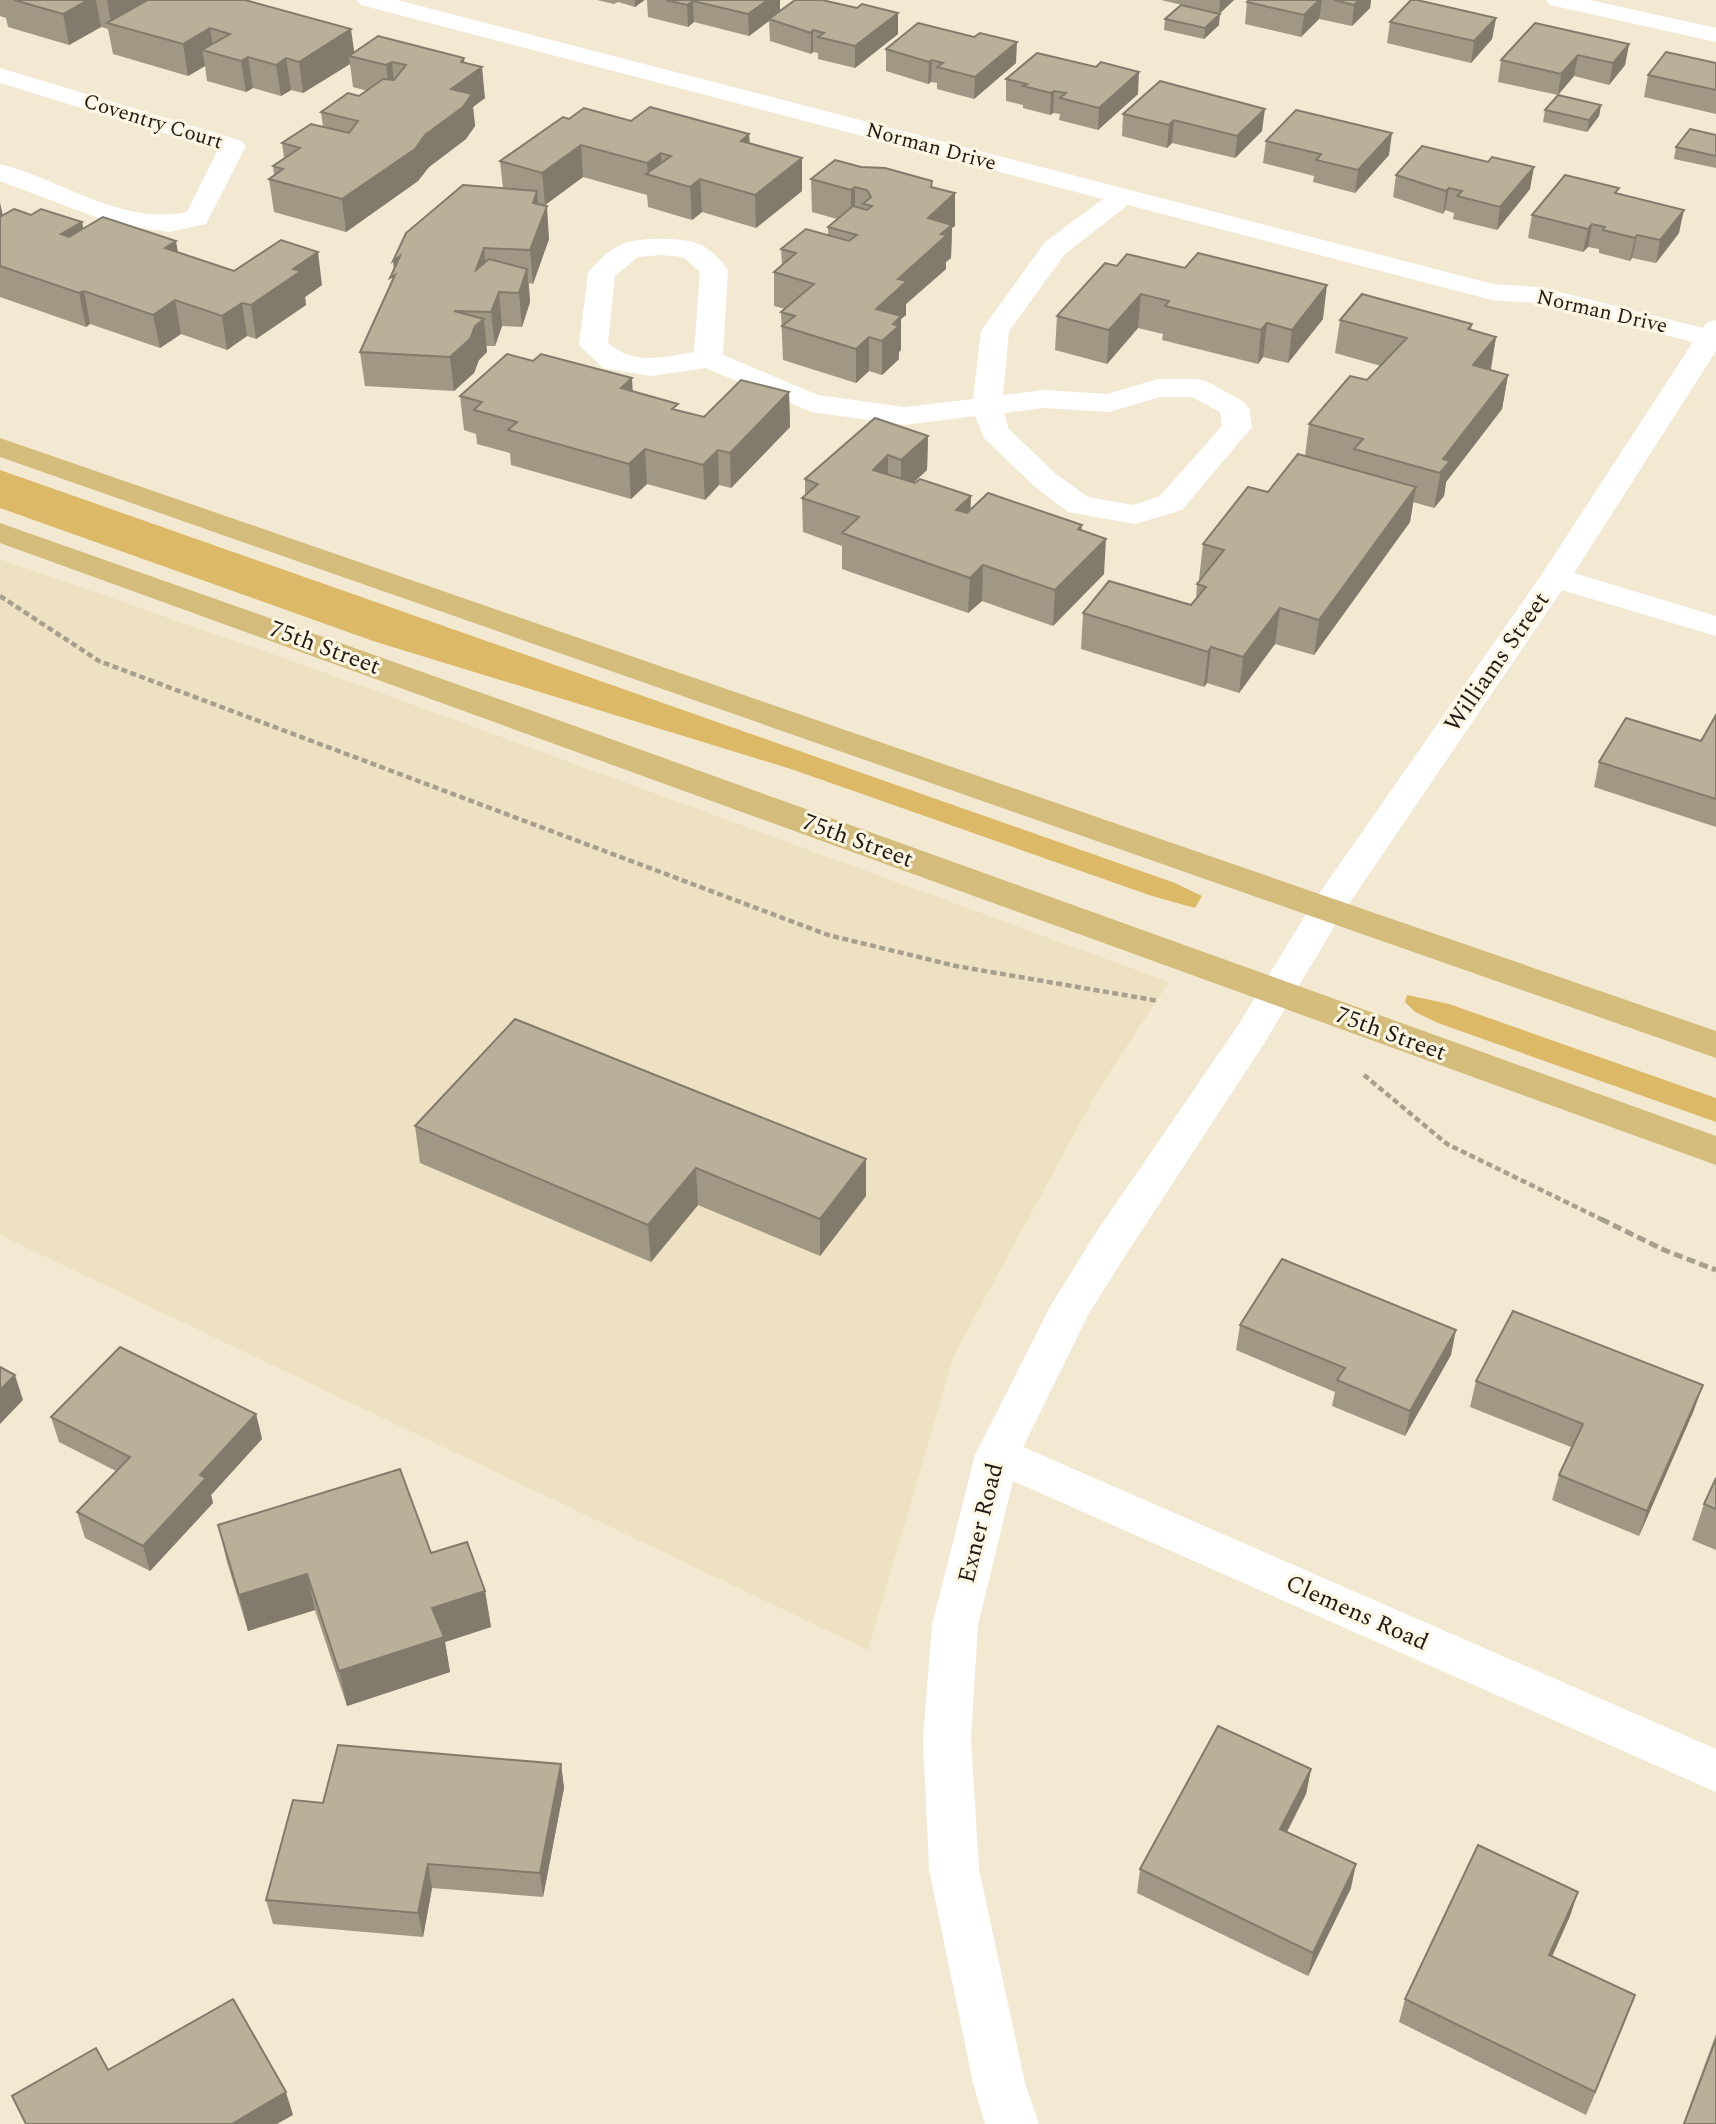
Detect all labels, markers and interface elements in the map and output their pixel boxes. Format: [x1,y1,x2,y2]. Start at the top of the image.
street label: Coventry Court [79,86,227,158]
street label: Norman Drive [862,114,1000,180]
street label: Norman Drive [1533,281,1671,343]
street label: Williams Street [1435,584,1559,740]
street label: 75th Street [265,611,385,685]
street label: 75th Street [798,804,918,878]
street label: 75th Street [1331,997,1451,1071]
street label: Exner Road [949,1459,1013,1587]
street label: Clemens Road [1280,1565,1434,1661]

